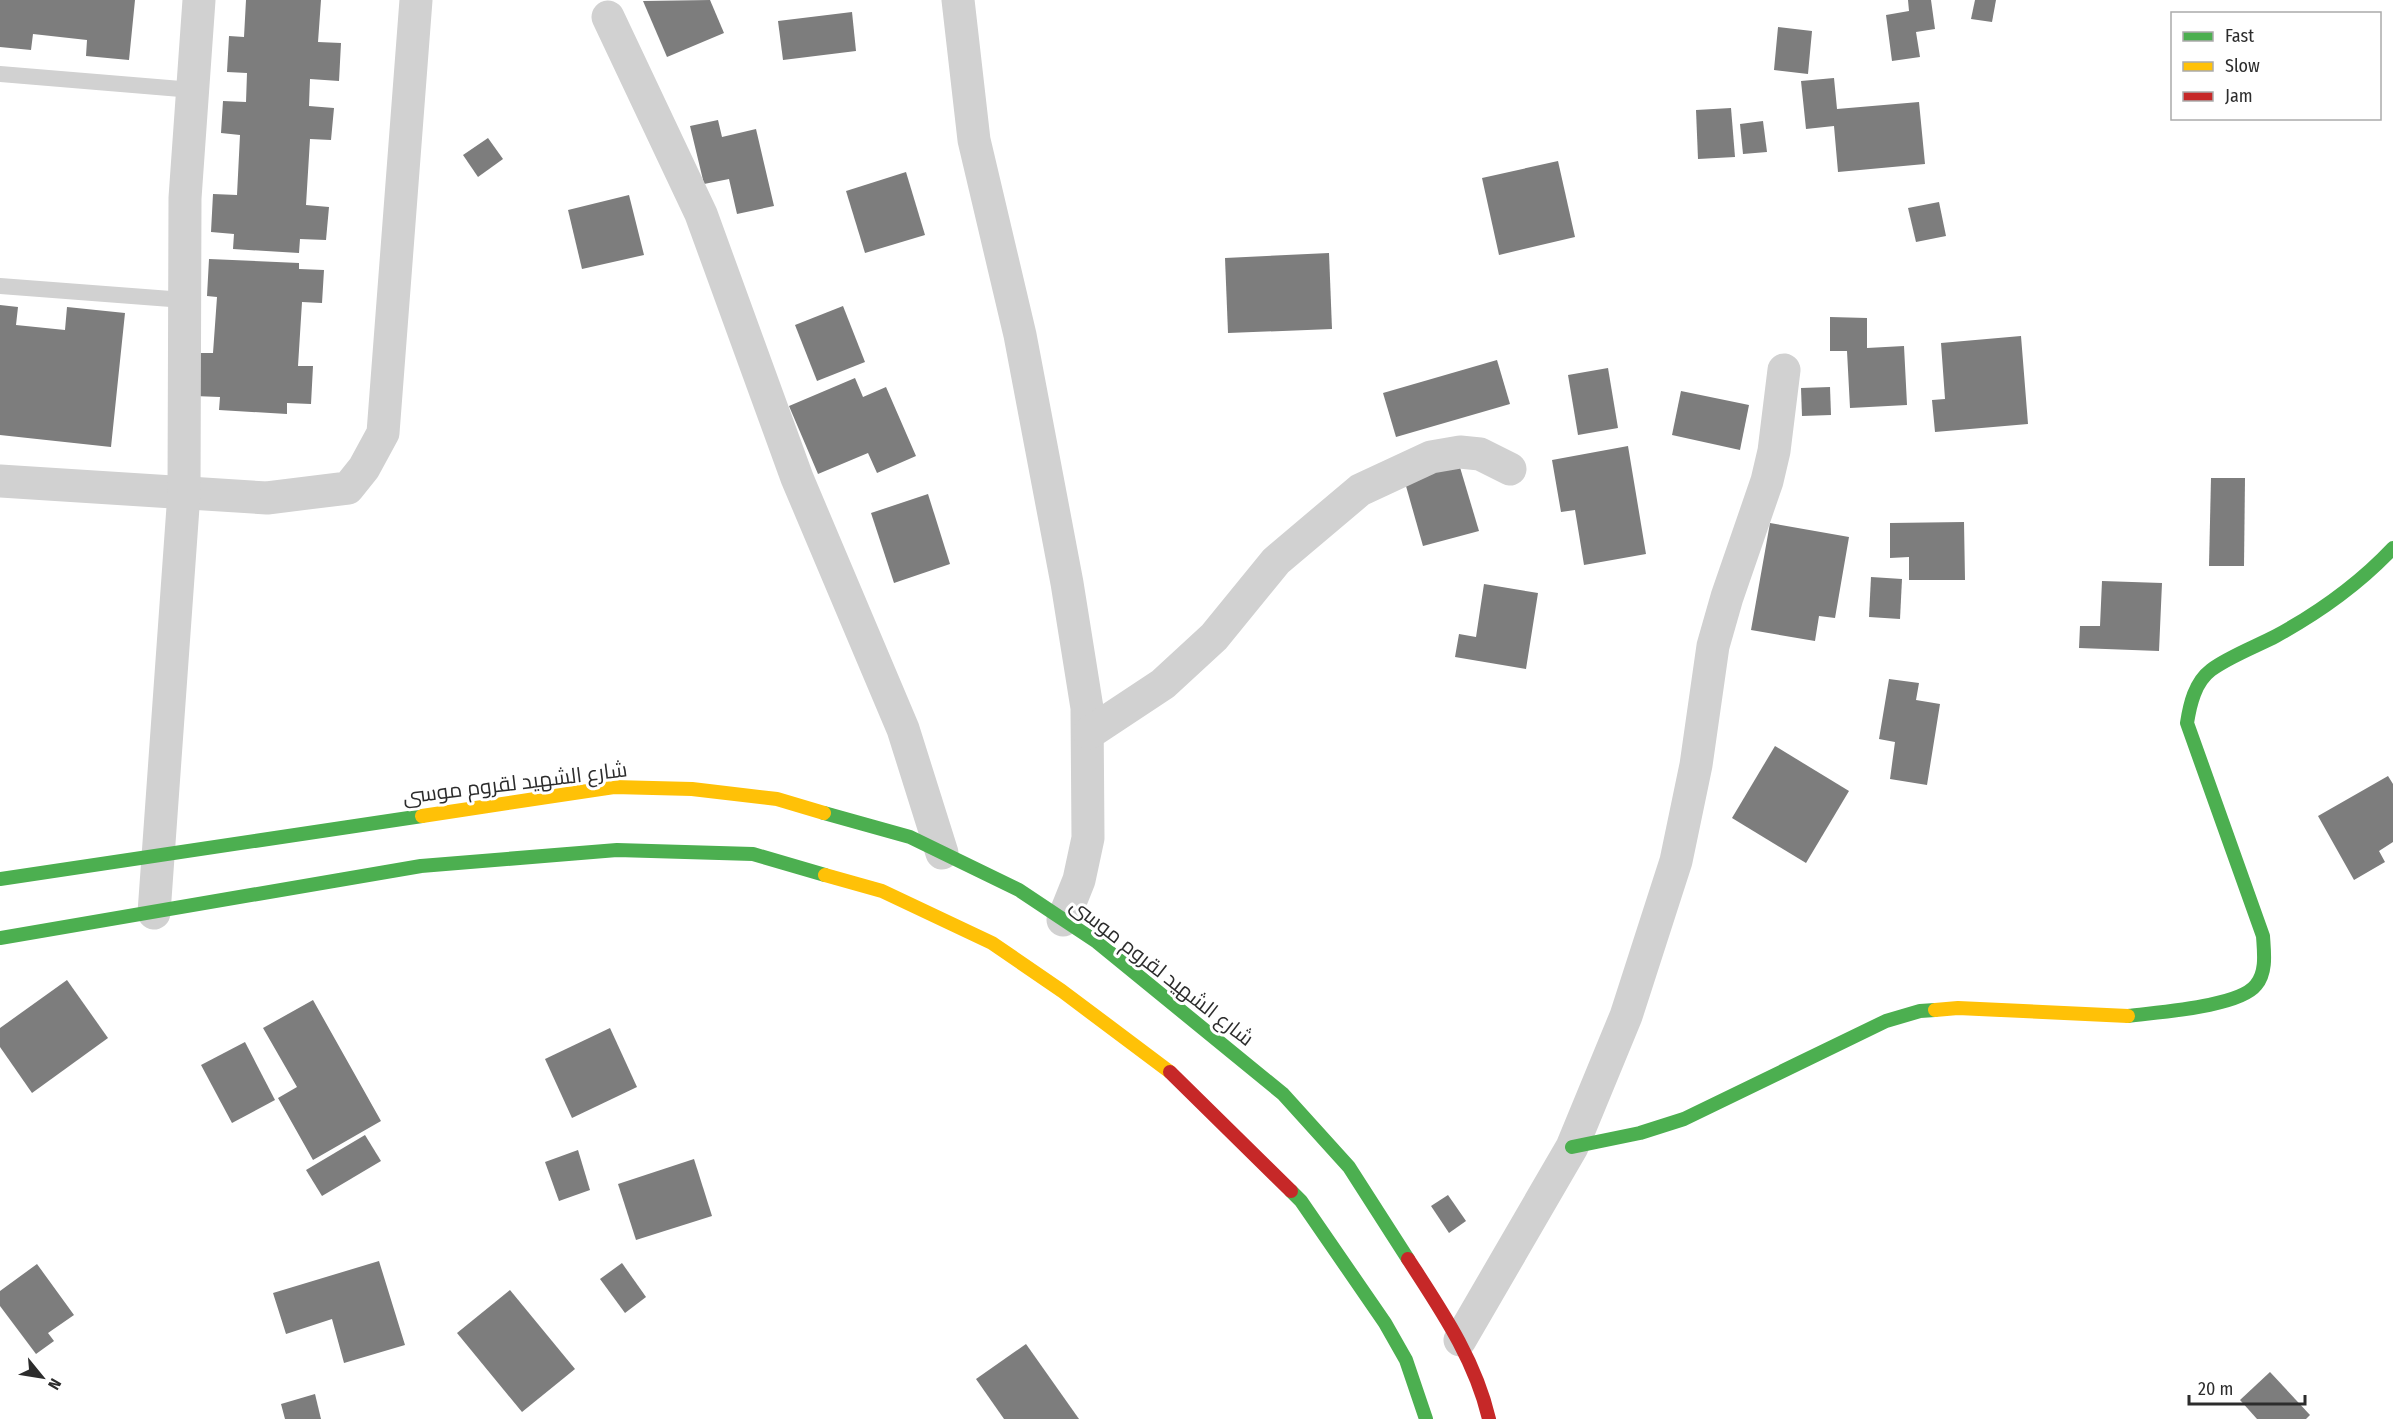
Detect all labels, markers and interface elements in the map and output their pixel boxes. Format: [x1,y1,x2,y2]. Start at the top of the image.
legend [2171,12,2381,120]
text: Fast [2225,25,2254,47]
text: Slow [2225,55,2260,77]
text: Jam [2225,85,2253,107]
street label: شارع الشهيد لقروم موسى [401,756,629,811]
street label: شارع الشهيد لقروم موسى [1064,892,1259,1053]
north arrow [12,1347,72,1407]
scale bar [2189,1368,2304,1406]
text: N [44,1375,65,1393]
text: 20 m [2198,1378,2233,1400]

